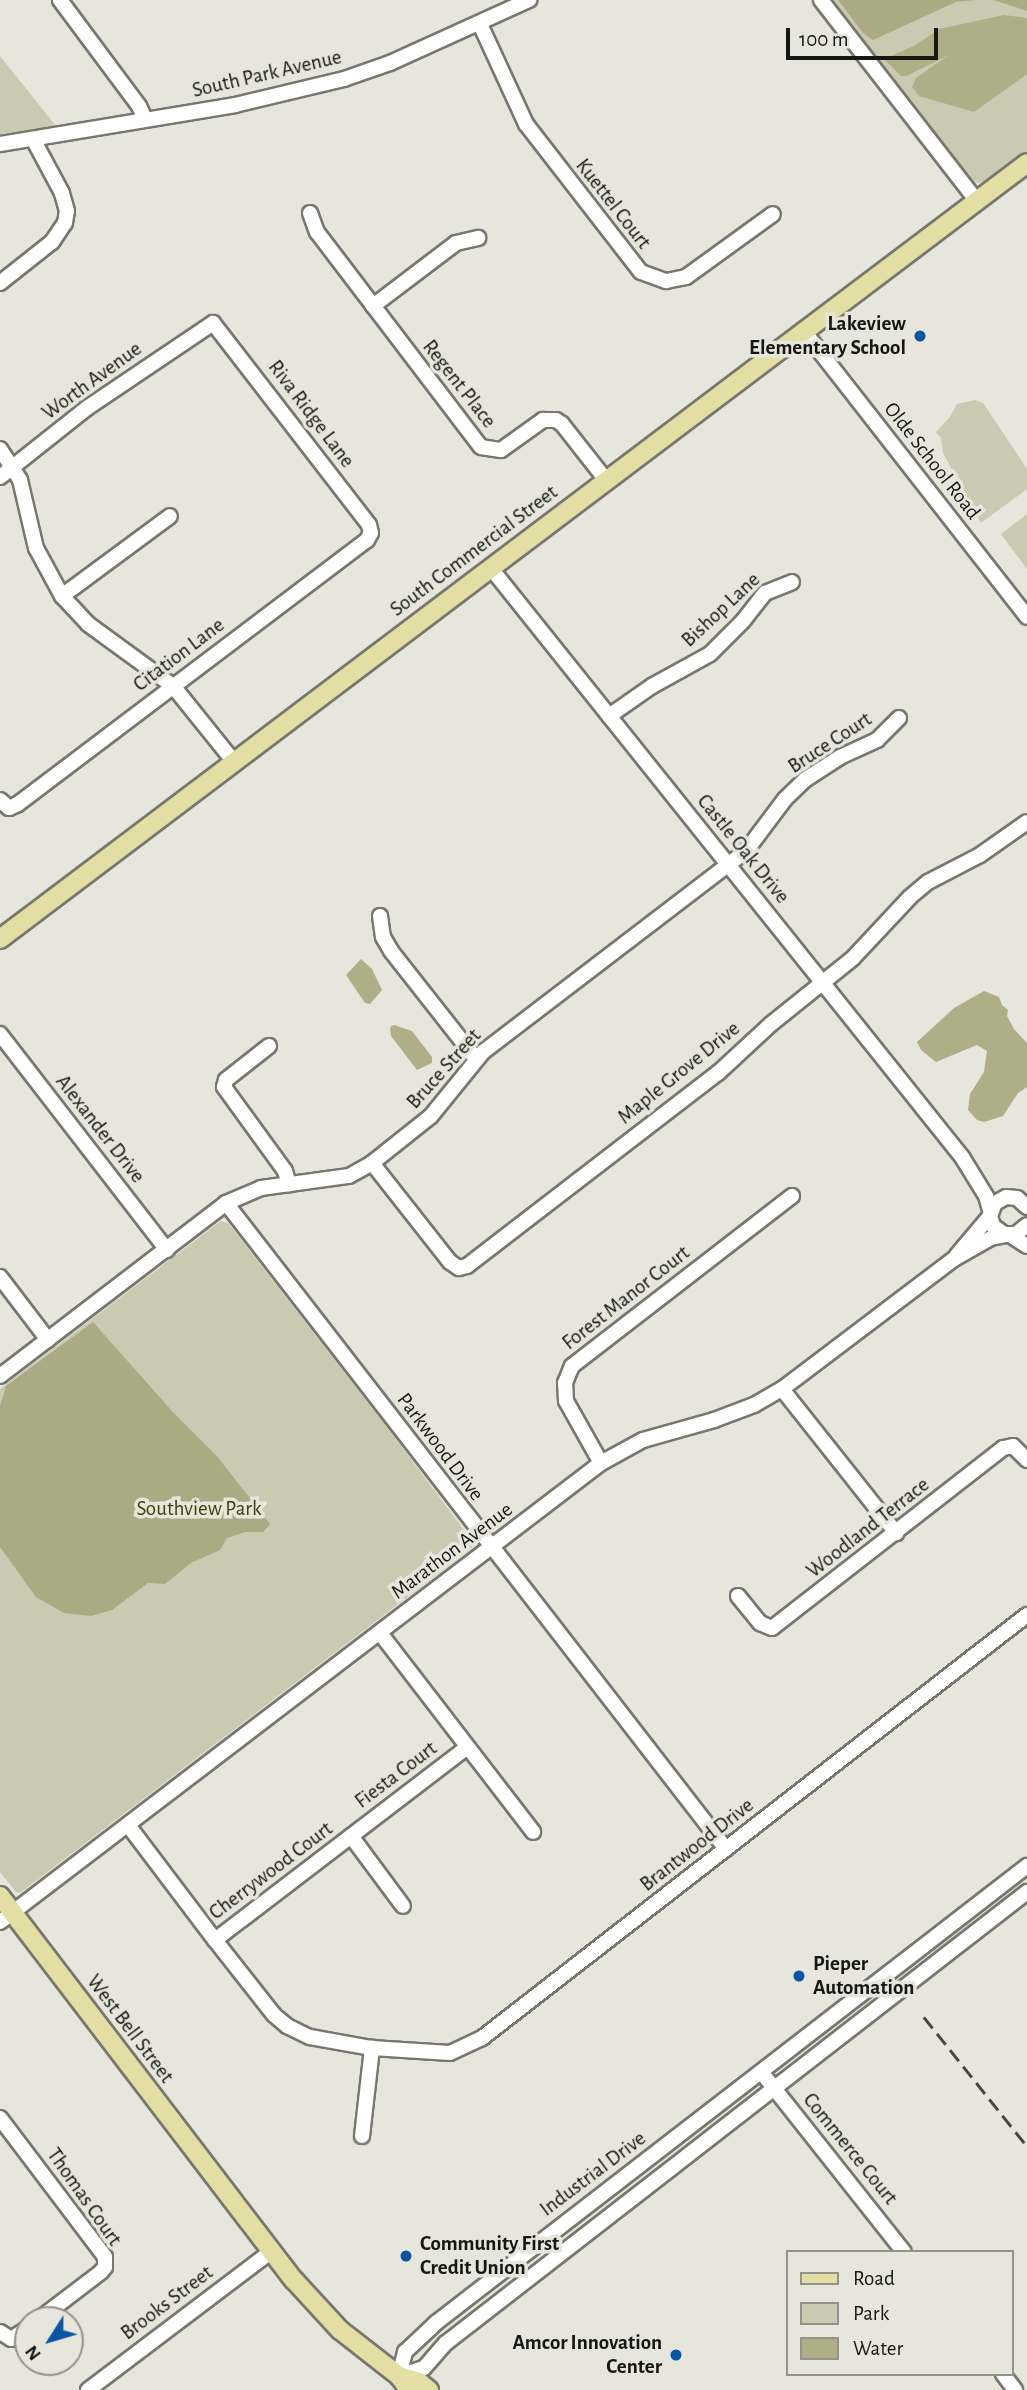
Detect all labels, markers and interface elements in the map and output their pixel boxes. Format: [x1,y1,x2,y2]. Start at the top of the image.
scale bar [789,14,941,58]
text: 100 m [799,29,849,50]
street label: South Park Avenue [190,45,344,103]
street label: Kuettel Court [570,154,656,254]
place label: Lakeview Elementary School [749,311,906,361]
marker: Lakeview Elementary School [912,328,928,344]
street label: Regent Place [417,335,501,433]
street label: Worth Avenue [37,336,147,426]
street label: Riva Ridge Lane [262,355,360,473]
street label: Olde School Road [878,397,986,525]
street label: South Commercial Street [385,480,563,622]
street label: Bishop Lane [676,567,766,653]
street label: Citation Lane [129,613,229,697]
street label: Bruce Court [783,707,877,779]
street label: Castle Oak Drive [691,789,795,909]
street label: Maple Grove Drive [613,1016,745,1130]
street label: Bruce Street [401,1024,487,1114]
street label: Alexander Drive [50,1070,150,1188]
street label: Forest Manor Court [557,1240,695,1356]
street label: Parkwood Drive [391,1388,489,1506]
street label: Woodland Terrace [802,1472,934,1584]
park label: Southview Park [136,1496,262,1522]
street label: Marathon Avenue [386,1497,518,1605]
street label: Fiesta Court [350,1736,442,1814]
street label: Brantwood Drive [635,1793,759,1897]
street label: Cherrywood Court [204,1816,338,1926]
place label: Pieper Automation [813,1951,914,2001]
marker: Pieper Automation [791,1968,807,1984]
street label: West Bell Street [81,1970,179,2088]
street label: Commerce Court [797,2088,903,2210]
street label: Industrial Drive [535,2126,651,2222]
street label: Thomas Court [41,2143,127,2251]
place label: Community First Credit Union [420,2231,559,2281]
marker: Community First Credit Union [398,2248,414,2264]
legend [786,2250,1013,2376]
street label: Brooks Street [116,2260,218,2346]
text: Road [853,2268,895,2289]
text: Park [853,2303,889,2324]
north arrow [14,2306,84,2376]
place label: Amcor Innovation Center [512,2330,662,2380]
text: Water [853,2338,903,2359]
text: N [22,2342,45,2364]
marker: Amcor Innovation Center [668,2347,684,2363]

